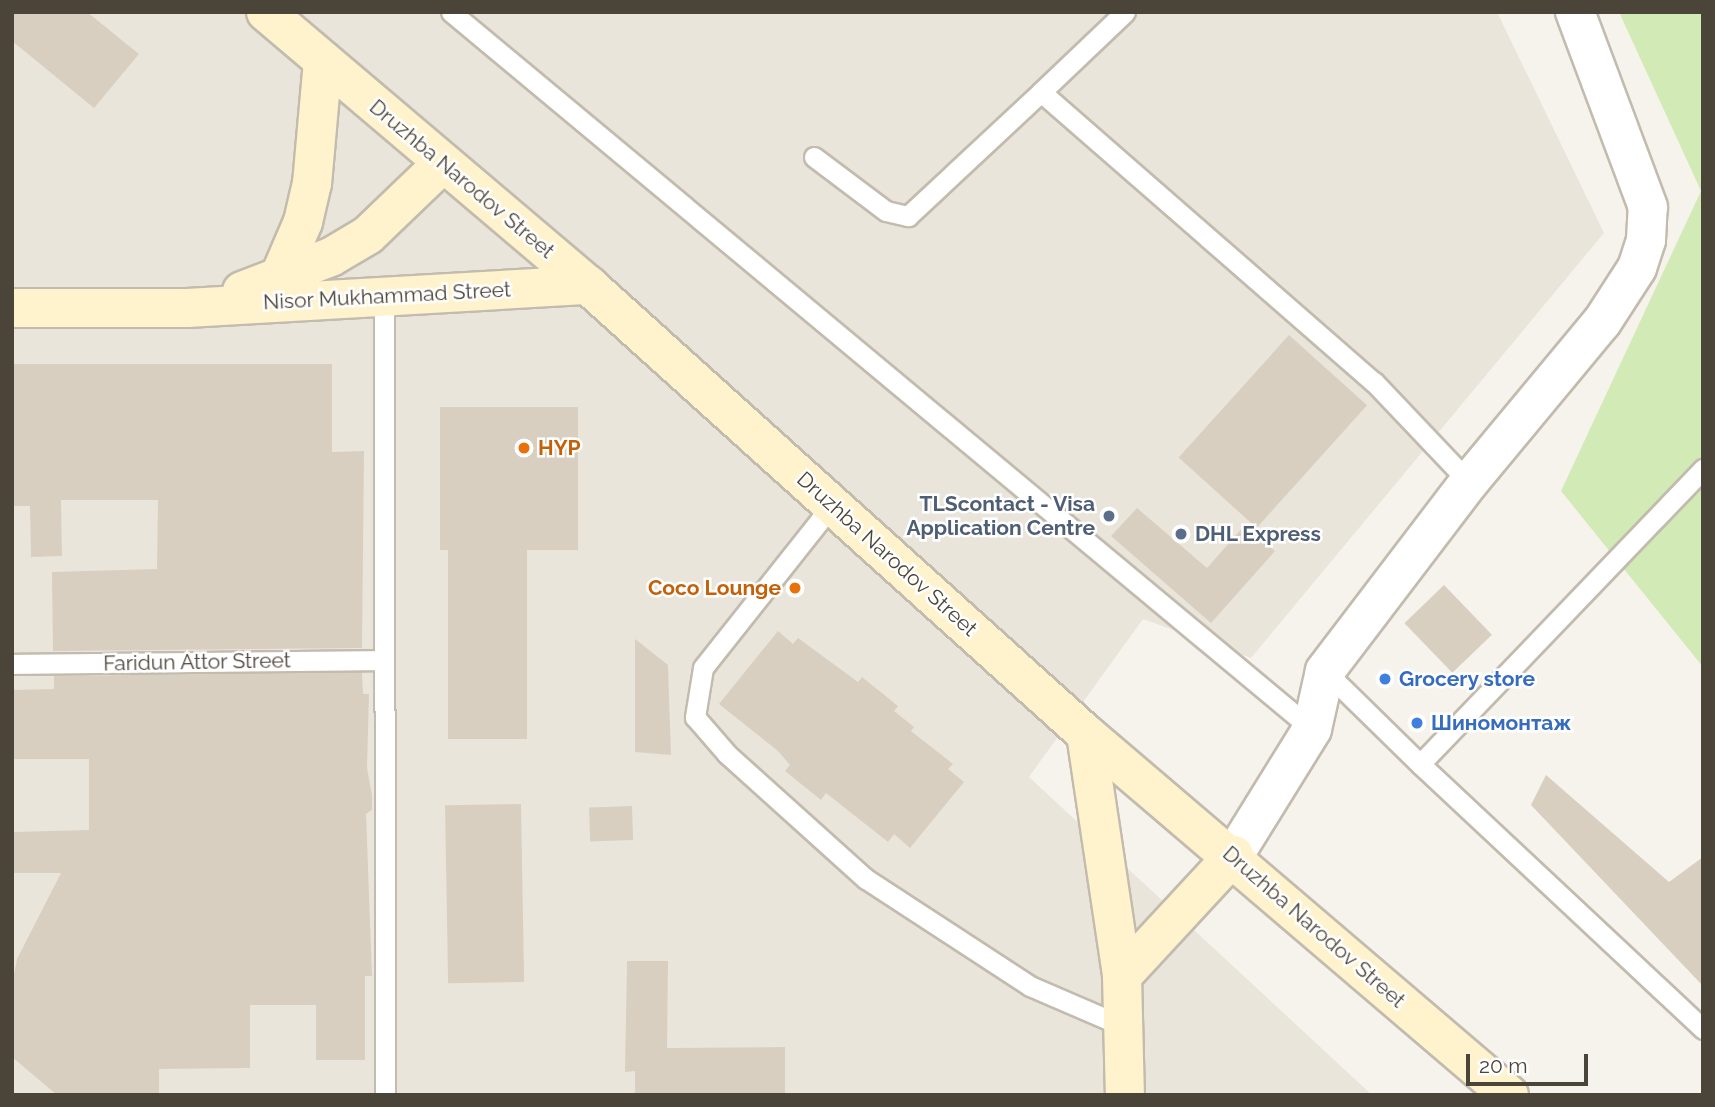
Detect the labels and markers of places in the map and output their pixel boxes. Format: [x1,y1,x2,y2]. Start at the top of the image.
place label: HYP [538,435,581,461]
marker: HYP [516,440,532,456]
place label: TLScontact - Visa Application Centre [906,491,1095,541]
marker: TLScontact - Visa Application Centre [1101,508,1117,524]
place label: DHL Express [1195,521,1321,547]
marker: DHL Express [1173,526,1189,542]
place label: Coco Lounge [648,575,781,601]
marker: Coco Lounge [787,580,803,596]
place label: Grocery store [1399,666,1536,692]
marker: Grocery store [1377,671,1393,687]
place label: Шиномонтаж [1431,710,1571,736]
marker: Шиномонтаж [1409,715,1425,731]

